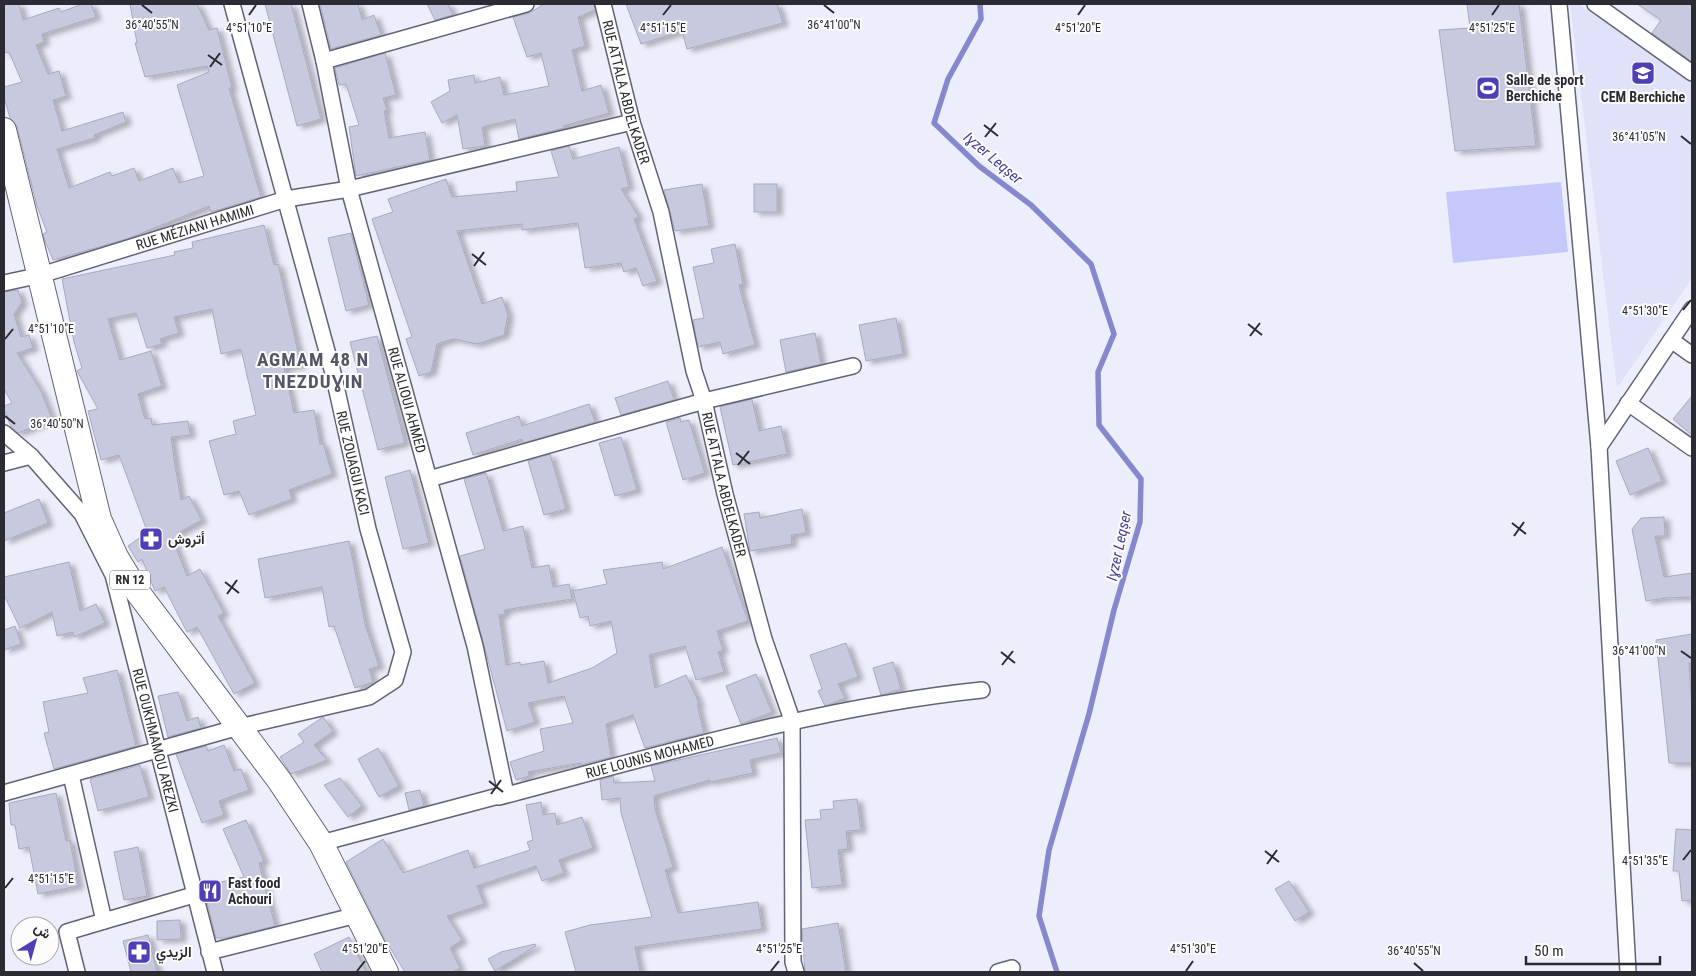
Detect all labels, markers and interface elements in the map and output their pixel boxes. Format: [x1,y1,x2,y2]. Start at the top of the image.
text: 36°40'55"N [125,18,179,32]
street label: RUE ATTALA ABDELKADER [599,18,653,167]
text: 36°41'00"N [807,18,861,32]
text: 4°51'10"E [226,21,272,35]
text: 4°51'15"E [640,21,686,35]
text: 4°51'20"E [1055,21,1101,35]
text: 4°51'25"E [1469,21,1515,35]
school or university icon: CEM Berchiche [1630,60,1656,86]
place label: Salle de sport Berchiche [1506,72,1584,104]
sports icon: Salle de sport Berchiche [1475,75,1501,101]
place label: CEM Berchiche [1601,89,1686,105]
water label: Iɣzer Leqṣer [960,128,1026,188]
text: 36°41'05"N [1612,130,1666,144]
street label: RUE MÉZIANI HAMIMI [134,201,256,253]
text: 4°51'30"E [1622,304,1668,318]
text: 4°51'10"E [28,322,74,336]
street label: RUE ALIOUI AHMED [385,345,429,455]
district label: AGMAM 48 N TNEZDUƔIN [257,348,369,393]
street label: RUE ZOUAGUI KACI [333,409,373,517]
street label: RUE ATTALA ABDELKADER [699,411,750,559]
text: 36°40'50"N [30,417,84,431]
water label: Iɣzer Leqṣer [1103,509,1135,583]
pharmacy icon: أتروش [138,526,164,552]
place label: أتروش [168,531,205,548]
road number: RN 12 [110,570,150,590]
text: 36°41'00"N [1612,644,1666,658]
street label: RUE OUKHMAMOU AREZKI [129,667,182,814]
street label: RUE LOUNIS MOHAMED [584,733,716,782]
text: 4°51'35"E [1622,854,1668,868]
text: 4°51'15"E [28,872,74,886]
place label: Fast food Achouri [228,875,280,907]
restaurant icon: Fast food Achouri [197,878,223,904]
north arrow [10,916,60,966]
text: ش [31,919,54,943]
scale bar [1526,934,1660,966]
pharmacy icon: الزيدي [126,939,152,965]
text: 4°51'20"E [342,942,388,956]
text: 4°51'25"E [756,942,802,956]
text: 4°51'30"E [1170,942,1216,956]
text: 50 m [1534,942,1564,960]
place label: الزيدي [156,944,192,964]
text: 36°40'55"N [1387,944,1441,958]

